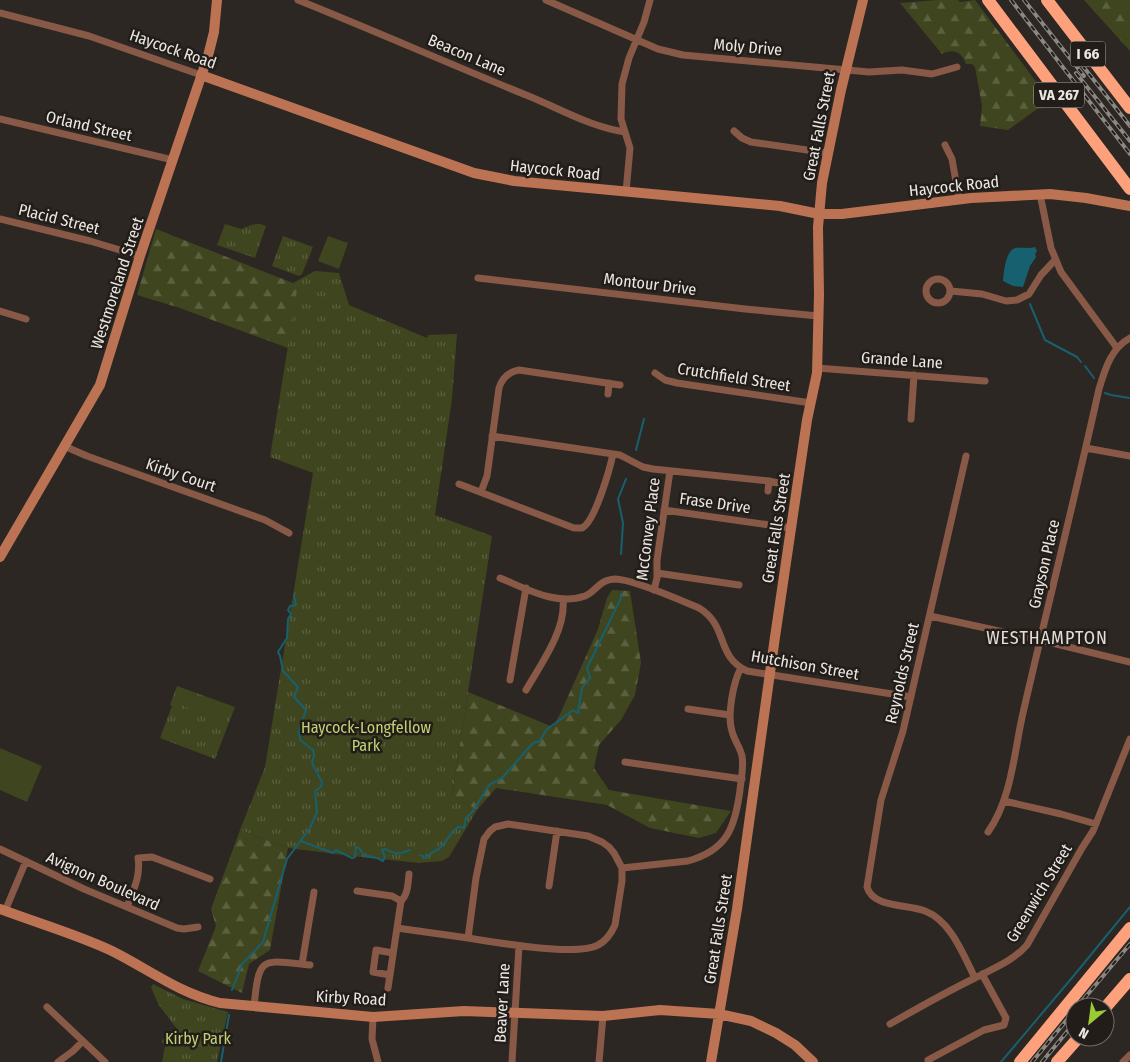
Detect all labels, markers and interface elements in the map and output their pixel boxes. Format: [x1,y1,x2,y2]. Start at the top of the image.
street label: Haycock Road [127,25,219,73]
street label: Beacon Lane [425,30,509,80]
street label: Moly Drive [713,35,783,59]
road number: I 66 [1070,42,1106,66]
street label: Great Falls Street [799,69,839,182]
road number: VA 267 [1034,82,1084,108]
street label: Orland Street [44,107,135,145]
street label: Haycock Road [509,156,601,184]
street label: Haycock Road [908,172,1000,200]
street label: Placid Street [17,200,102,238]
street label: Westmoreland Street [87,214,148,351]
street label: Montour Drive [603,269,698,299]
street label: Grande Lane [860,348,944,372]
street label: Crutchfield Street [676,359,793,395]
street label: Kirby Court [143,454,219,496]
street label: Great Falls Street [758,471,794,584]
street label: McConvey Place [632,477,664,581]
street label: Frase Drive [678,489,752,517]
street label: Grayson Place [1025,517,1064,610]
street label: Reynolds Street [881,620,923,725]
district label: WESTHAMPTON [986,627,1108,649]
street label: Hutchison Street [750,646,861,684]
park label: Haycock-Longfellow Park [301,718,432,755]
street label: Greenwich Street [1002,840,1076,946]
street label: Avignon Boulevard [43,847,163,915]
street label: Great Falls Street [700,872,736,985]
street label: Beaver Lane [490,963,514,1043]
street label: Kirby Road [315,987,387,1009]
north arrow [1065,997,1115,1047]
text: N [1076,1023,1092,1042]
park label: Kirby Park [165,1029,231,1048]

